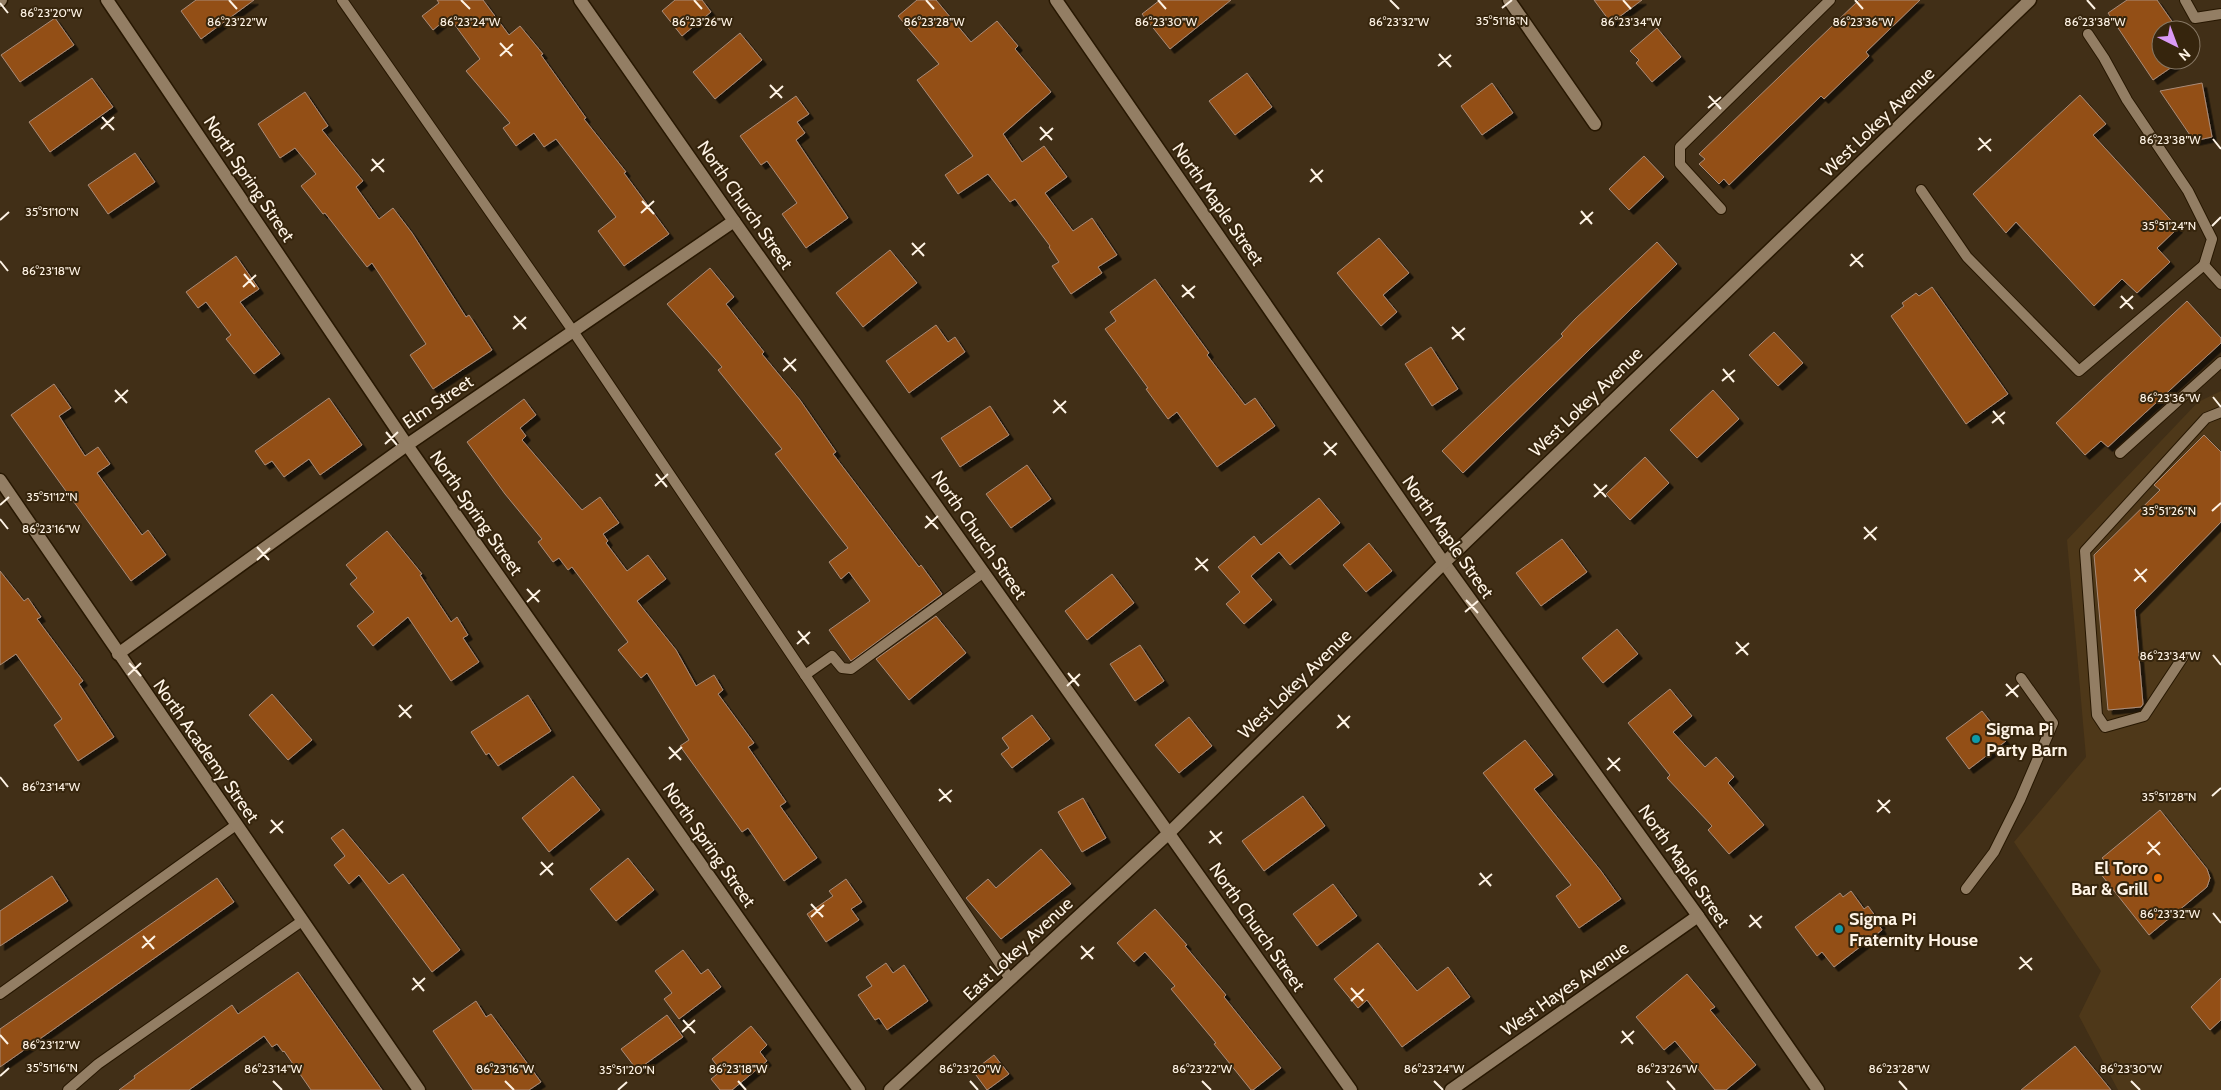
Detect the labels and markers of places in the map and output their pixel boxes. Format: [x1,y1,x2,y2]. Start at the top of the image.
place label: Sigma Pi Party Barn [1986,718,2067,761]
marker: Sigma Pi Party Barn [1970,733,1982,745]
place label: El Toro Bar & Grill [2071,857,2148,900]
marker: El Toro Bar & Grill [2152,872,2164,884]
place label: Sigma Pi Fraternity House [1849,908,1978,951]
marker: Sigma Pi Fraternity House [1833,923,1845,935]

